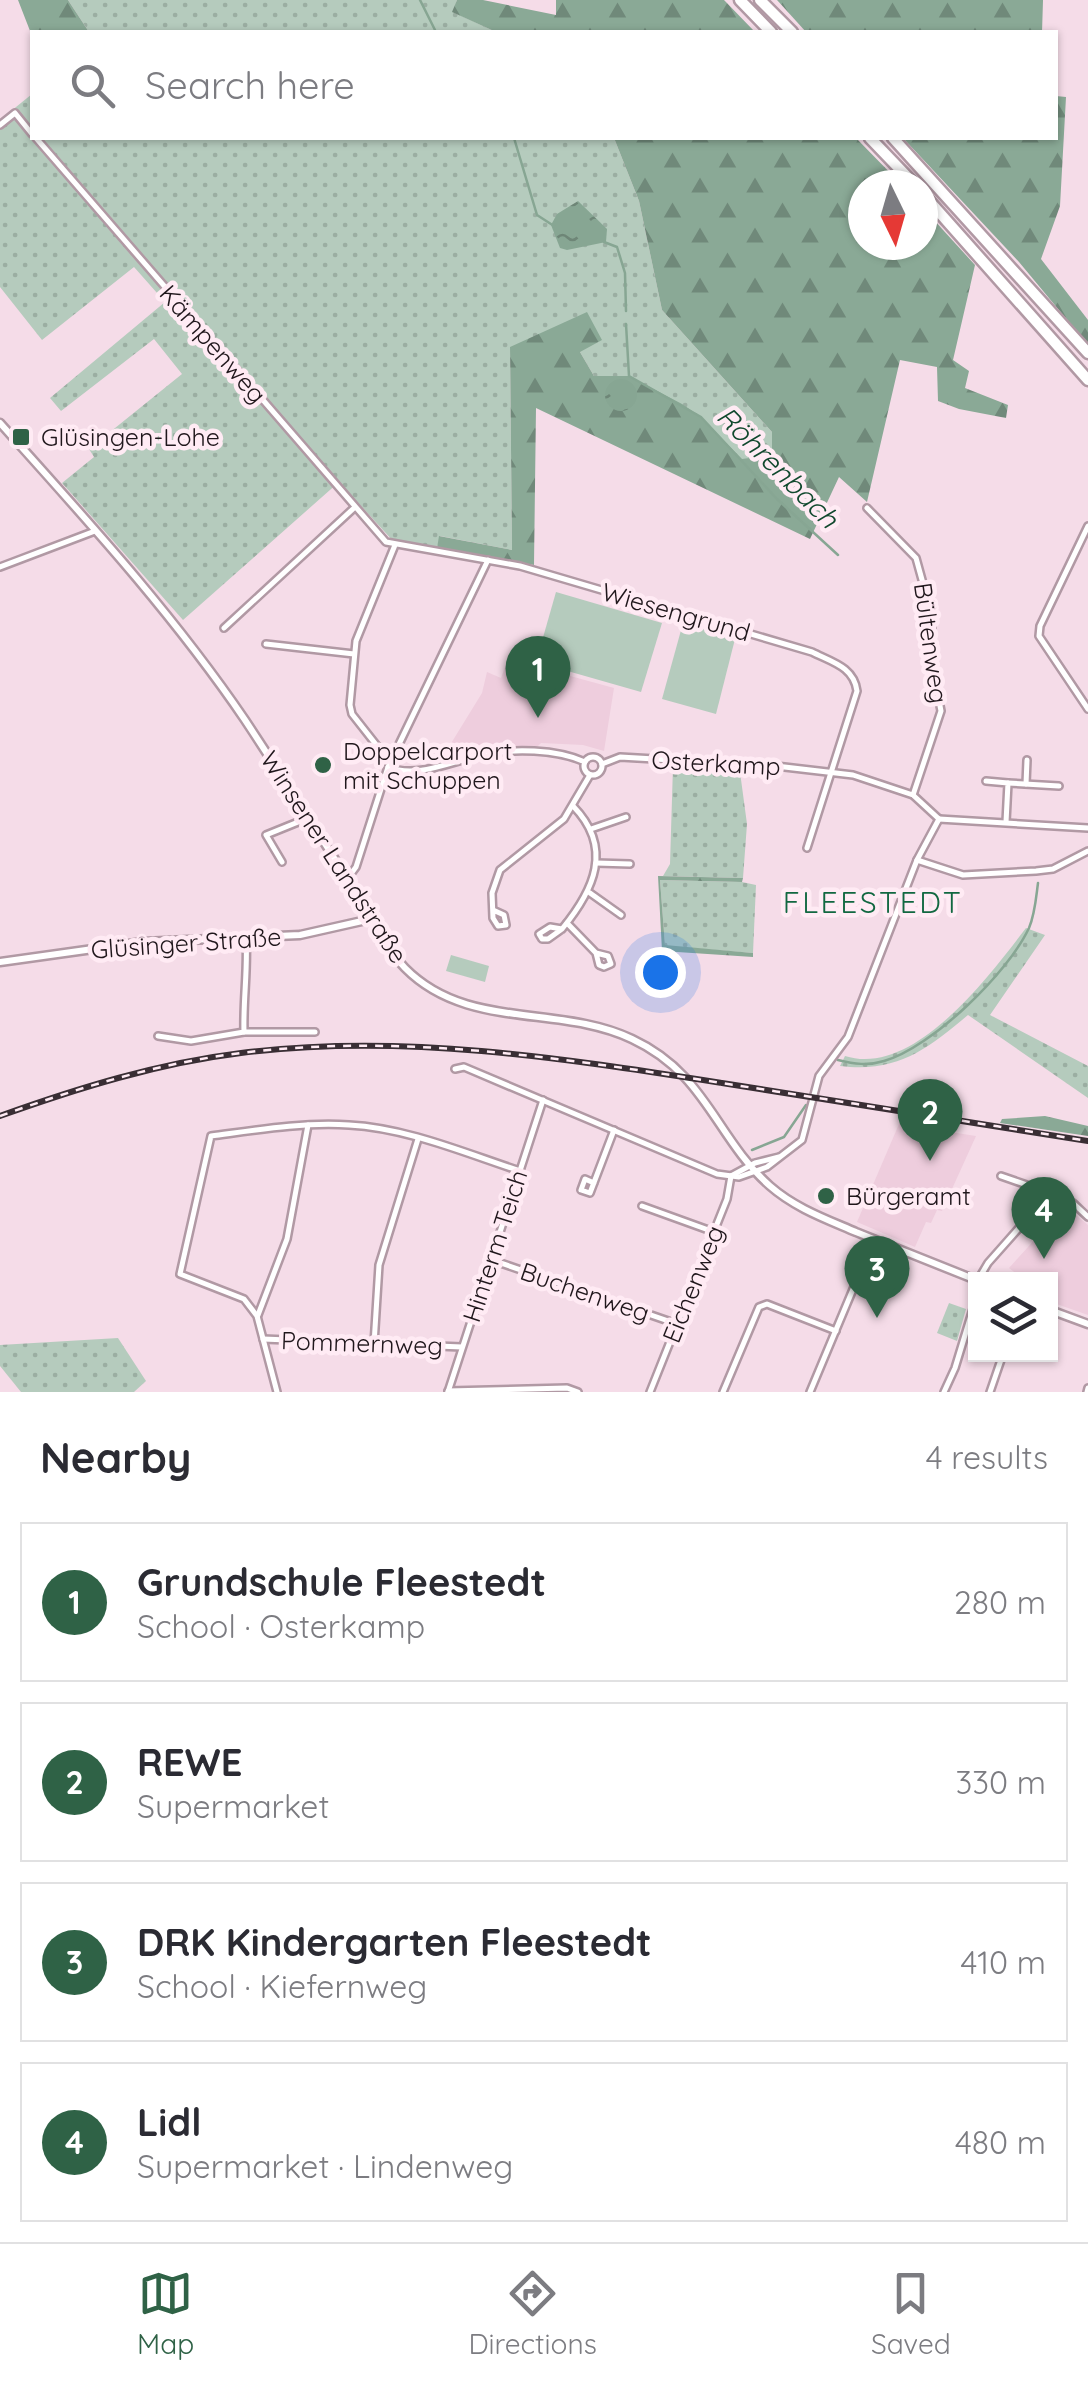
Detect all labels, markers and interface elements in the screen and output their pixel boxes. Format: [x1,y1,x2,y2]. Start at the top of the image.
search box [30,30,1058,140]
icon: search [65,58,120,113]
text: Search here [145,61,355,109]
north arrow [848,170,938,260]
street label: Kämpenweg [153,278,273,409]
water label: Röhrenbach [710,398,847,536]
place label: Glüsingen-Lohe [41,421,220,452]
marker: Glüsingen-Lohe [10,426,32,448]
street label: Wiesengrund [598,576,754,648]
street label: Bültenweg [908,581,955,705]
pin: 1 [506,636,570,718]
place label: Doppelcarport mit Schuppen [343,735,512,795]
street label: Osterkamp [651,744,781,781]
street label: Winsener Landstraße [254,745,415,969]
marker: Doppelcarport mit Schuppen [312,754,334,776]
district label: FLEESTEDT [783,883,963,921]
street label: Glüsinger Straße [90,920,282,965]
your location [635,947,686,998]
pin: 2 [898,1078,962,1161]
street label: Hinterm Teich [455,1166,534,1326]
pin: 4 [1012,1176,1076,1259]
place label: Bürgeramt [846,1180,971,1211]
marker: Bürgeramt [815,1185,837,1207]
street label: Eichenweg [655,1221,730,1347]
pin: 3 [844,1236,910,1318]
street label: Buchenweg [516,1255,654,1328]
map controls [968,1272,1058,1362]
button: layers [968,1272,1058,1362]
street label: Pommernweg [281,1324,443,1361]
text: Nearby [40,1431,191,1484]
text: 4 results [926,1437,1048,1477]
text: Grundschule Fleestedt [137,1558,546,1606]
text: 1 [68,1582,81,1622]
text: 280 m [954,1582,1046,1622]
text: School · Osterkamp [137,1606,425,1646]
text: REWE [137,1738,242,1786]
text: 2 [65,1762,84,1802]
text: 330 m [956,1762,1046,1802]
text: Supermarket [137,1786,329,1826]
text: DRK Kindergarten Fleestedt [137,1918,652,1966]
text: 3 [66,1942,83,1982]
text: 410 m [961,1942,1046,1982]
text: School · Kiefernweg [137,1966,427,2006]
text: Lidl [137,2098,201,2146]
text: 4 [65,2122,84,2162]
text: 480 m [955,2122,1046,2162]
text: Supermarket · Lindenweg [137,2146,513,2186]
tab: Map [137,2266,194,2361]
tab: Directions [468,2266,597,2361]
tab: Saved [871,2266,951,2361]

